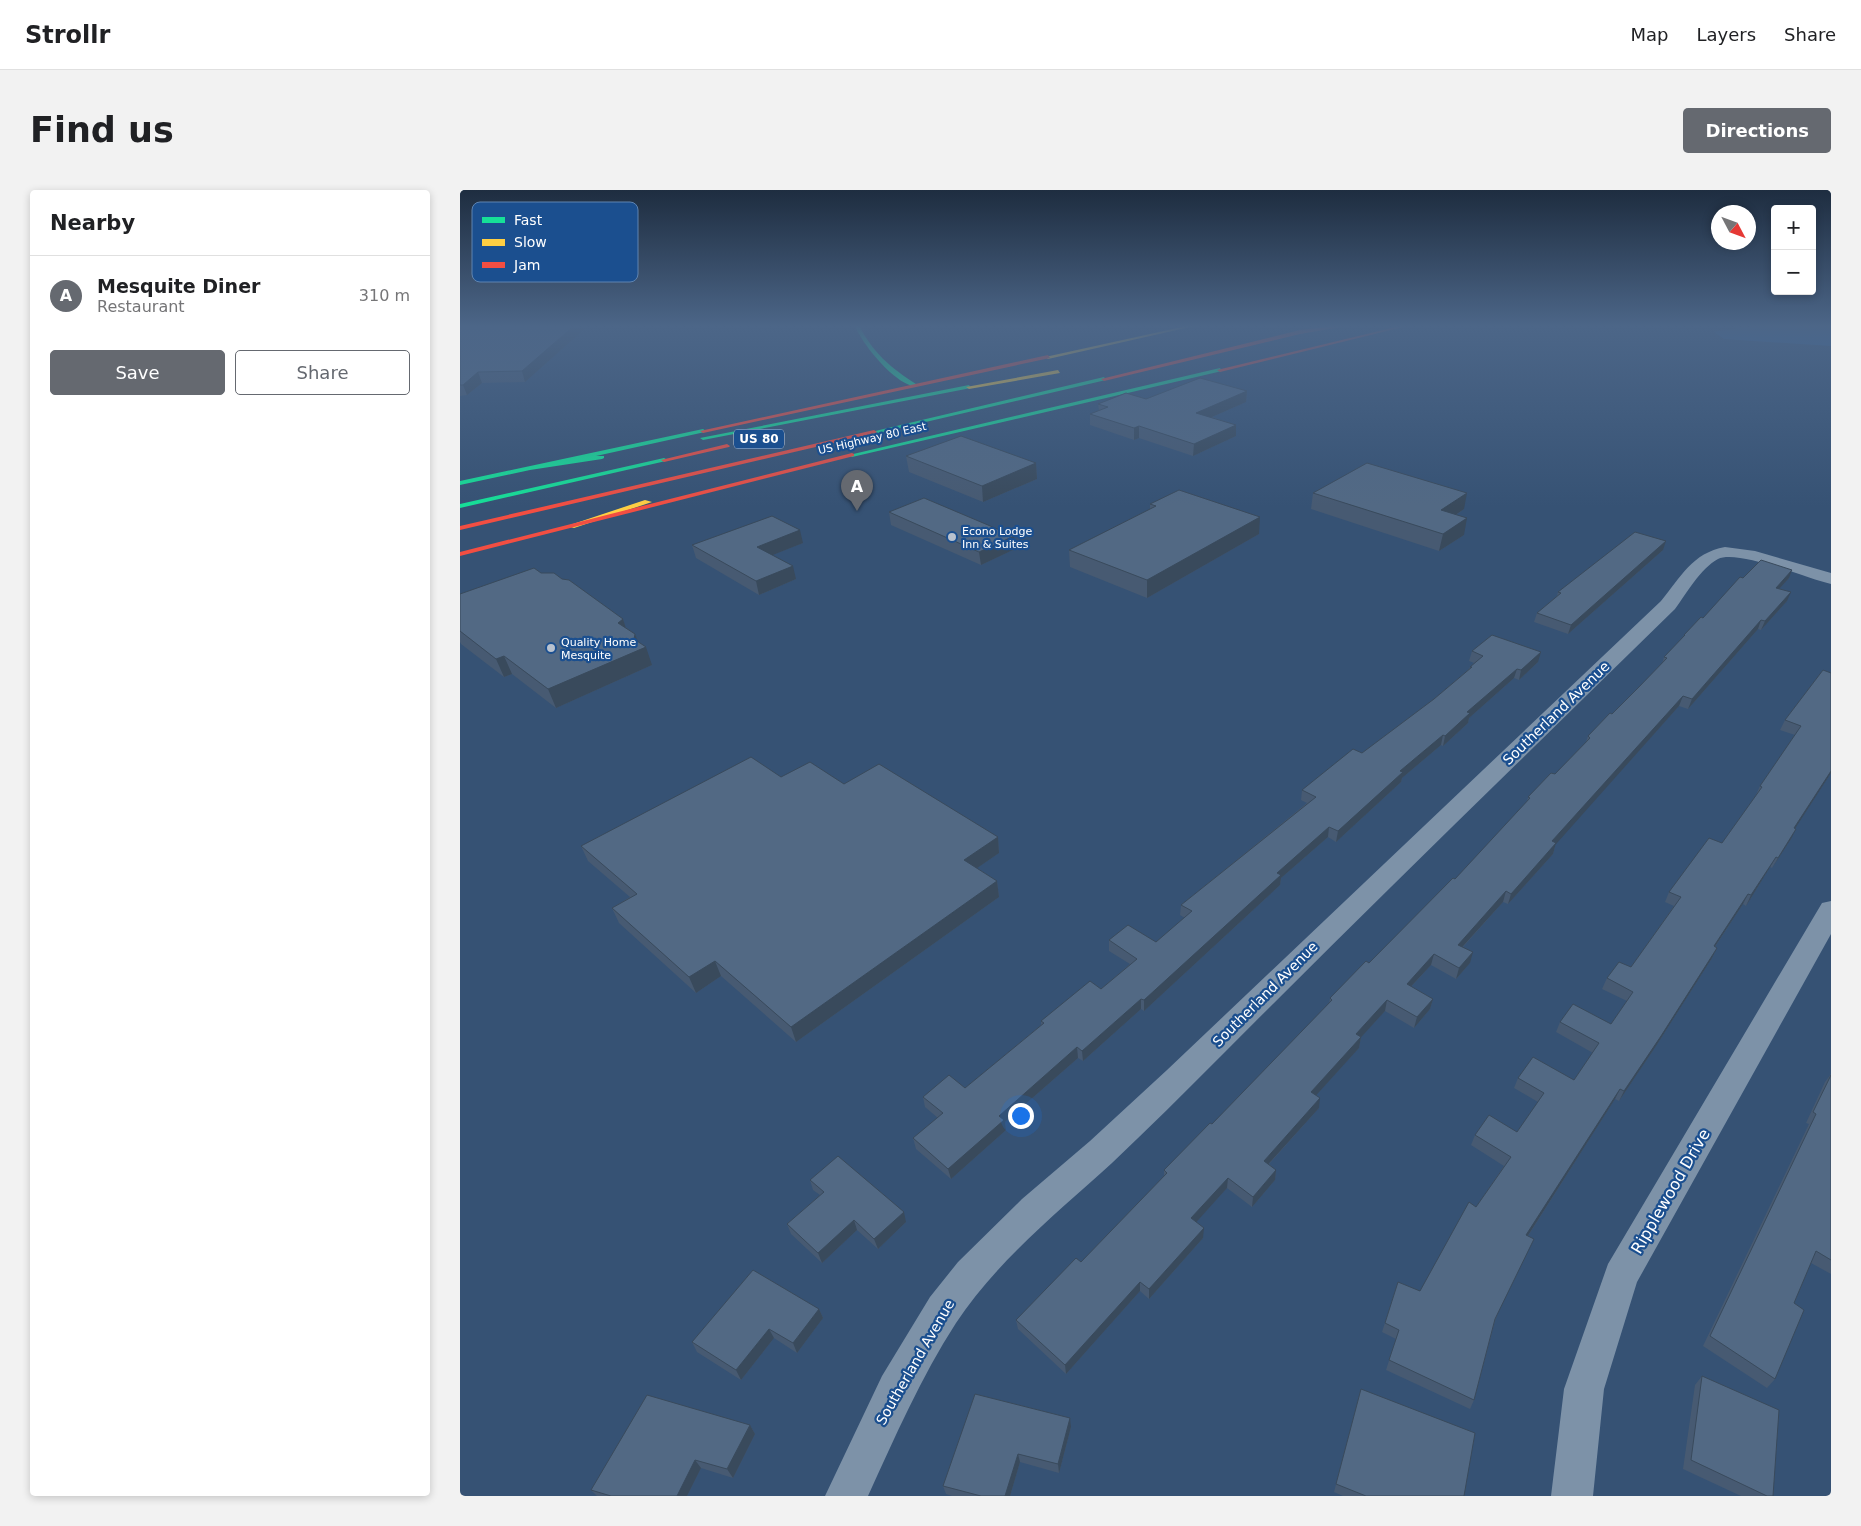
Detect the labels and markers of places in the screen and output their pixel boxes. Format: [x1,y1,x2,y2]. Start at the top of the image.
pin: A [841,470,873,511]
place label: Econo Lodge Inn & Suites [962,525,1033,551]
marker: Econo Lodge Inn & Suites [946,531,958,543]
place label: Quality Home Mesquite [561,636,637,662]
marker: Quality Home Mesquite [545,642,557,654]

